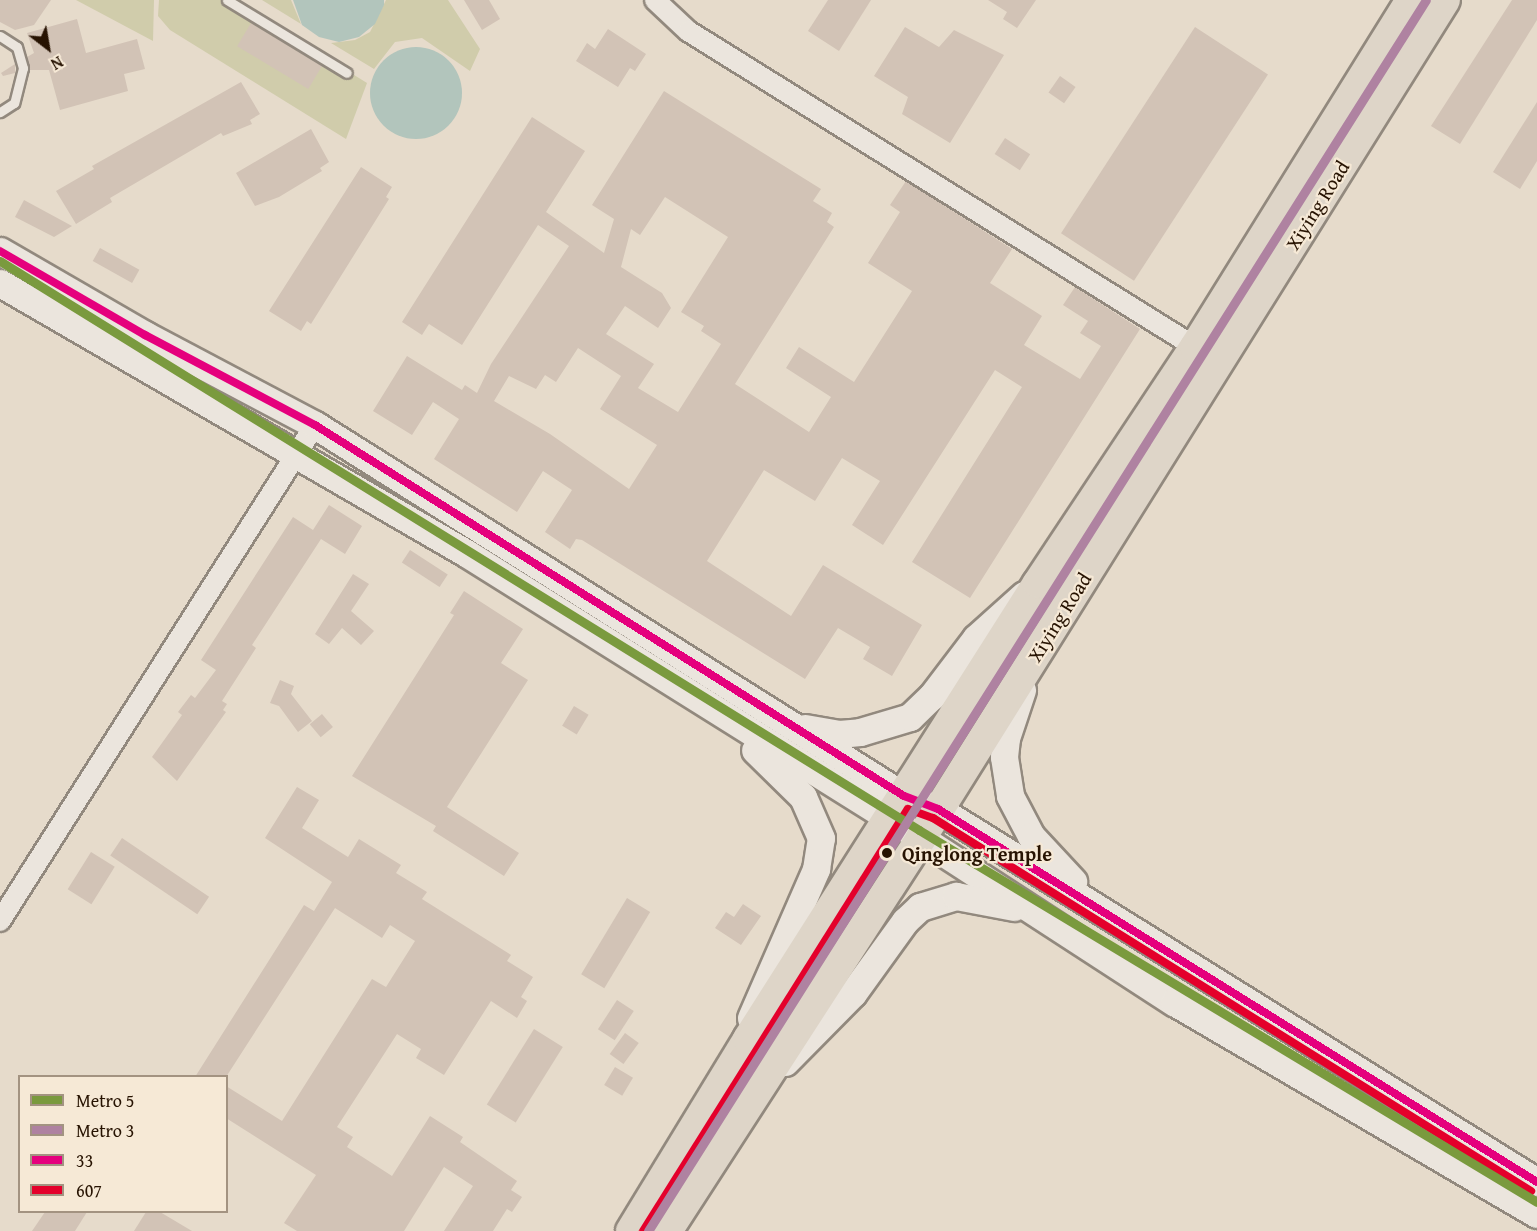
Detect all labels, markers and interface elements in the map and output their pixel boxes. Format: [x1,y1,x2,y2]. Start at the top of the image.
north arrow [18,18,78,78]
text: N [47,50,68,76]
street label: Xiying Road [1280,156,1354,254]
street label: Xiying Road [1022,568,1096,666]
place label: Qinglong Temple [902,841,1052,865]
marker: Qinglong Temple [877,843,897,863]
legend [18,1075,228,1213]
text: Metro 5 [76,1087,135,1114]
text: Metro 3 [76,1117,135,1144]
text: 33 [76,1147,93,1174]
text: 607 [76,1177,102,1204]

